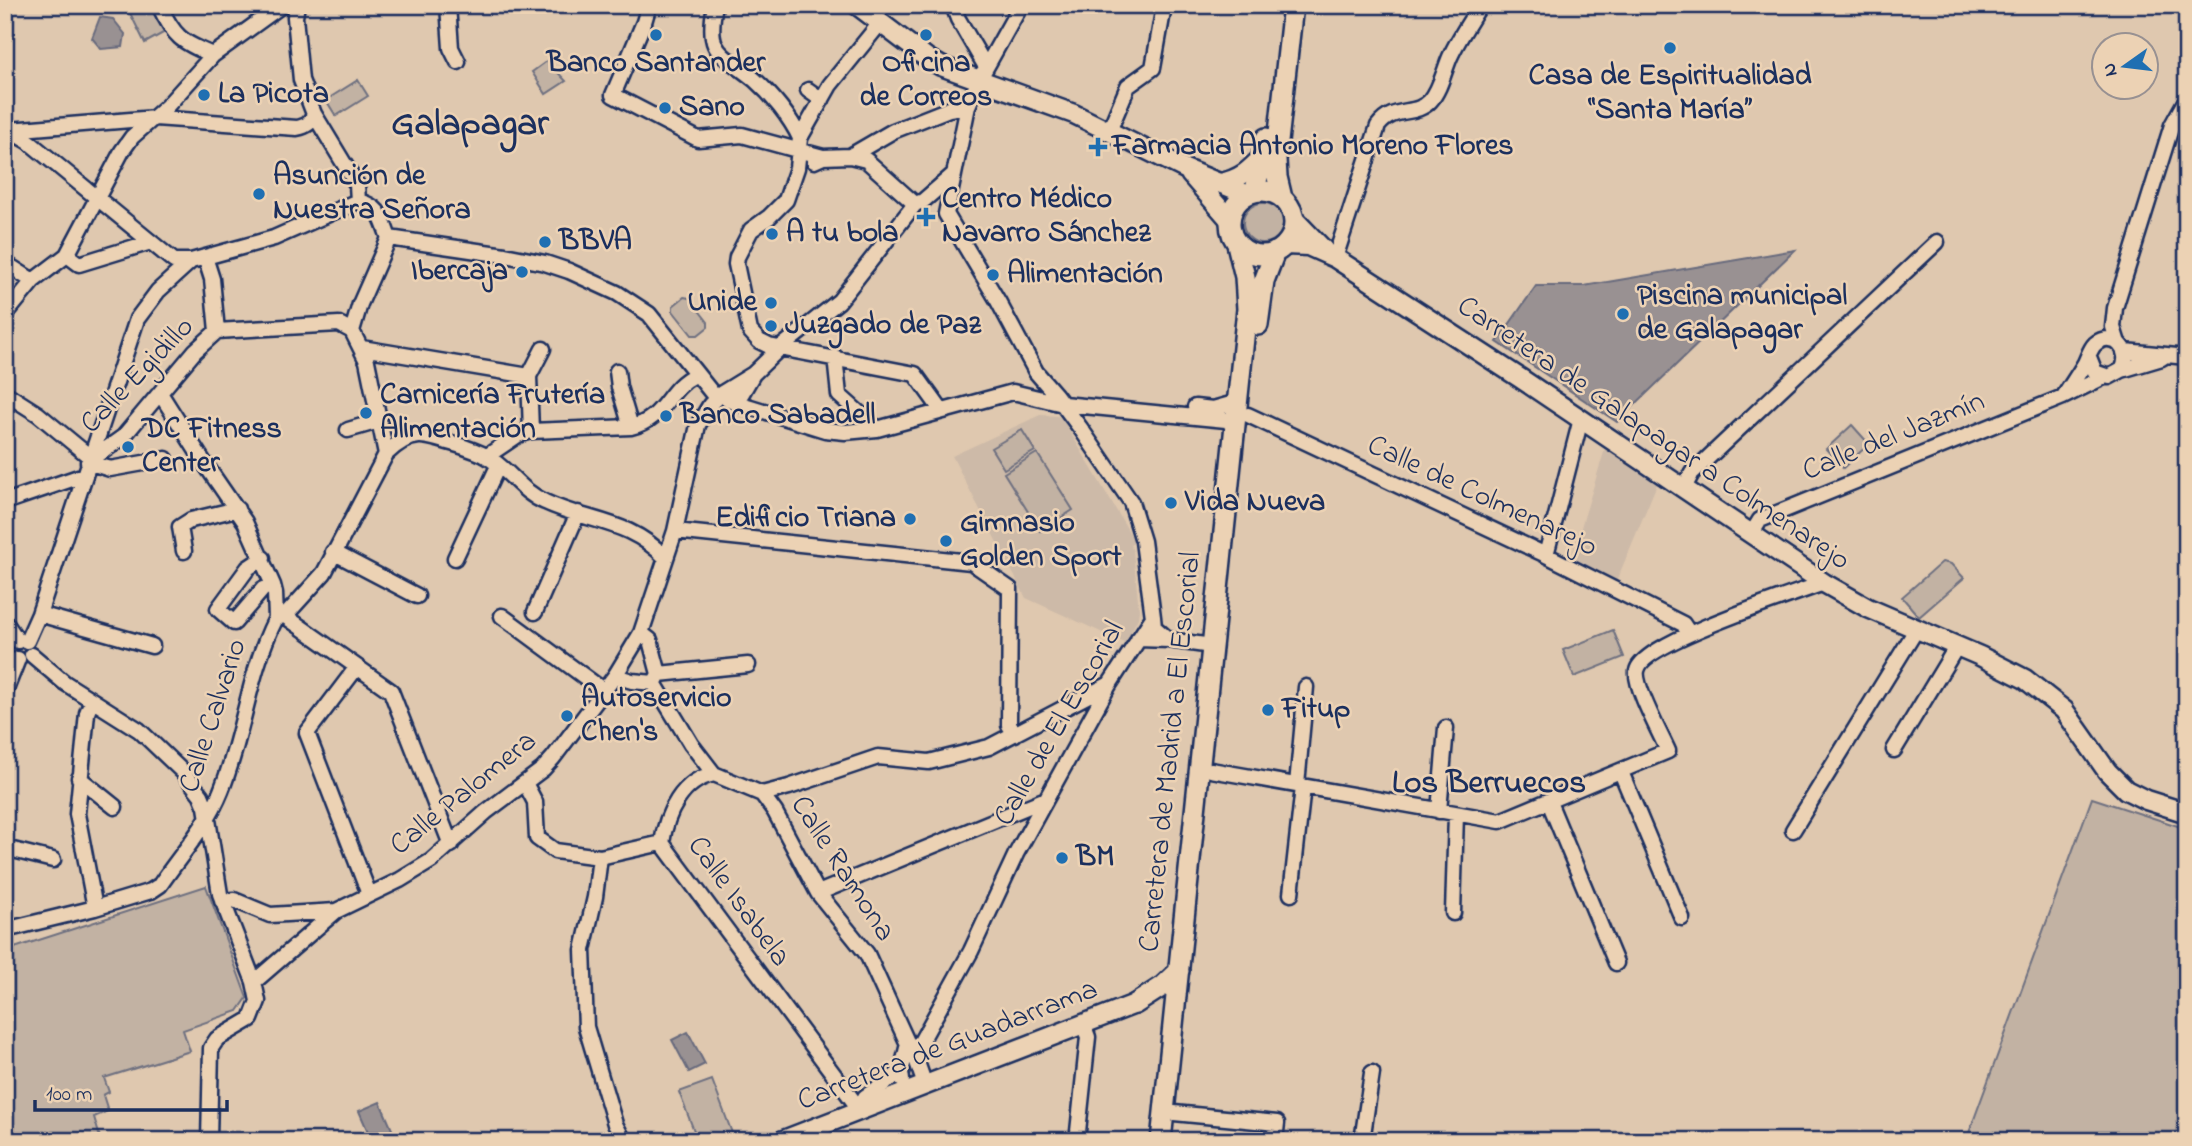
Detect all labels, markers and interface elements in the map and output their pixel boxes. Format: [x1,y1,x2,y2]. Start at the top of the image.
marker: Banco Santander [648,27,664,43]
marker: Oficina de Correos [918,27,934,43]
north arrow [2090,32,2160,102]
marker: Casa de Espiritualidad “Santa María” [1662,40,1678,56]
place label: Banco Santander [545,42,766,86]
place label: Oficina de Correos [860,42,992,120]
place label: Casa de Espiritualidad “Santa María” [1528,55,1812,133]
text: N [2096,60,2126,79]
place label: La Picota [218,73,329,117]
place label: Sano [679,86,745,130]
marker: La Picota [196,87,212,103]
district label: Galapagar [391,98,550,153]
marker: Sano [657,100,673,116]
place label: Farmacia Antonio Moreno Flores [1110,125,1514,169]
marker: Farmacia Antonio Moreno Flores [1090,139,1106,155]
place label: Asunción de Nuestra Señora [273,155,471,233]
place label: Centro Médico Navarro Sánchez [942,178,1152,256]
marker: Asunción de Nuestra Señora [251,186,267,202]
marker: Centro Médico Navarro Sánchez [916,207,936,227]
place label: A tu bola [786,212,898,256]
place label: BBVA [557,220,632,264]
marker: A tu bola [764,226,780,242]
marker: BBVA [537,234,553,250]
place label: Ibercaja [411,250,508,294]
place label: Alimentación [1007,253,1163,297]
marker: Ibercaja [514,264,530,280]
marker: Alimentación [985,267,1001,283]
place label: Piscina municipal de Galapagar [1637,275,1847,354]
place label: Unide [688,281,759,325]
street label: Carretera de Galapagar a Colmenarejo [1447,285,1859,583]
marker: Unide [763,295,779,311]
place label: Juzgado de Paz [785,304,983,349]
marker: Piscina municipal de Galapagar [1615,306,1631,322]
street label: Calle Egidillo [71,307,205,445]
marker: Juzgado de Paz [763,318,779,334]
place label: Carnicería Frutería Alimentación [380,374,605,452]
street label: Calle del Jazmín [1796,380,1992,494]
place label: Banco Sabadell [678,394,875,438]
marker: Carnicería Frutería Alimentación [358,405,374,421]
place label: DC Fitness Center [140,408,282,486]
marker: Banco Sabadell [658,408,674,424]
street label: Calle de Colmenarejo [1360,424,1604,570]
marker: DC Fitness Center [120,439,136,455]
place label: Vida Nueva [1184,481,1325,525]
marker: Vida Nueva [1163,495,1179,511]
place label: Edificio Triana [715,497,896,541]
place label: Gimnasio Golden Sport [960,502,1123,580]
marker: Edificio Triana [902,511,918,527]
marker: Gimnasio Golden Sport [938,533,954,549]
street label: Carretera de Madrid a El Escorial [1128,550,1214,954]
street label: Calle de El Escorial [983,613,1137,835]
street label: Calle Calvario [168,633,260,799]
place label: Autoservicio Chen's [581,677,732,755]
place label: Fitup [1280,688,1350,732]
marker: Fitup [1260,702,1276,718]
marker: Autoservicio Chen's [559,708,575,724]
street label: Calle Palomera [381,721,547,867]
district label: Los Berruecos [1392,760,1586,808]
street label: Calle Ramona [778,787,906,951]
street label: Calle Isabela [675,827,801,977]
place label: BM [1074,836,1114,880]
marker: BM [1054,850,1070,866]
street label: Carretera de Guadarrama [791,968,1105,1124]
scale bar [35,1069,228,1113]
text: 100 m [46,1080,92,1110]

